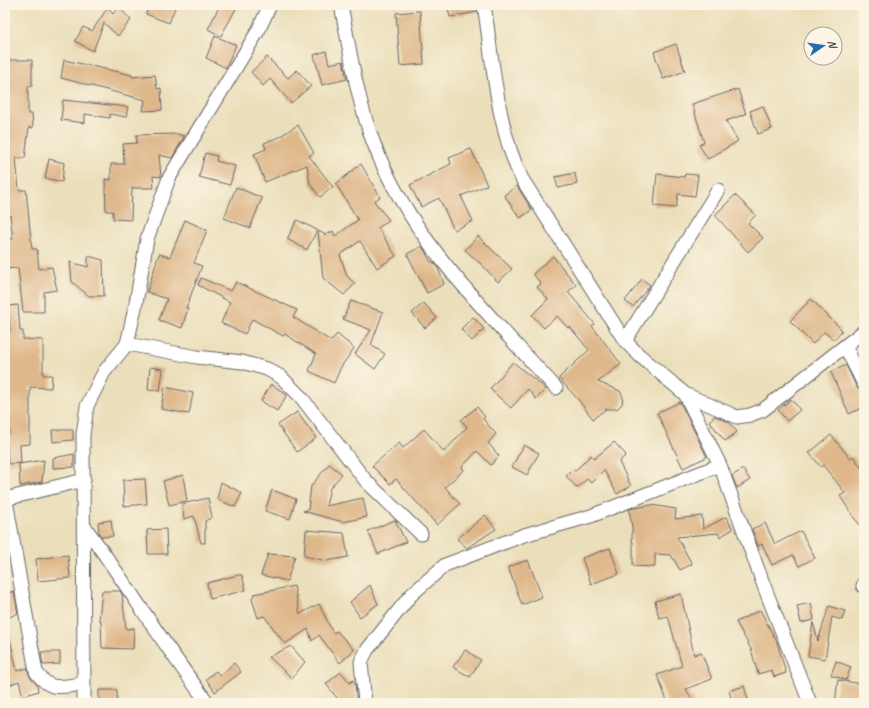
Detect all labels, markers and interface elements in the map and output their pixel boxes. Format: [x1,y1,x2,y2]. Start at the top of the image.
north arrow [803,26,843,66]
text: N [825,39,841,51]

